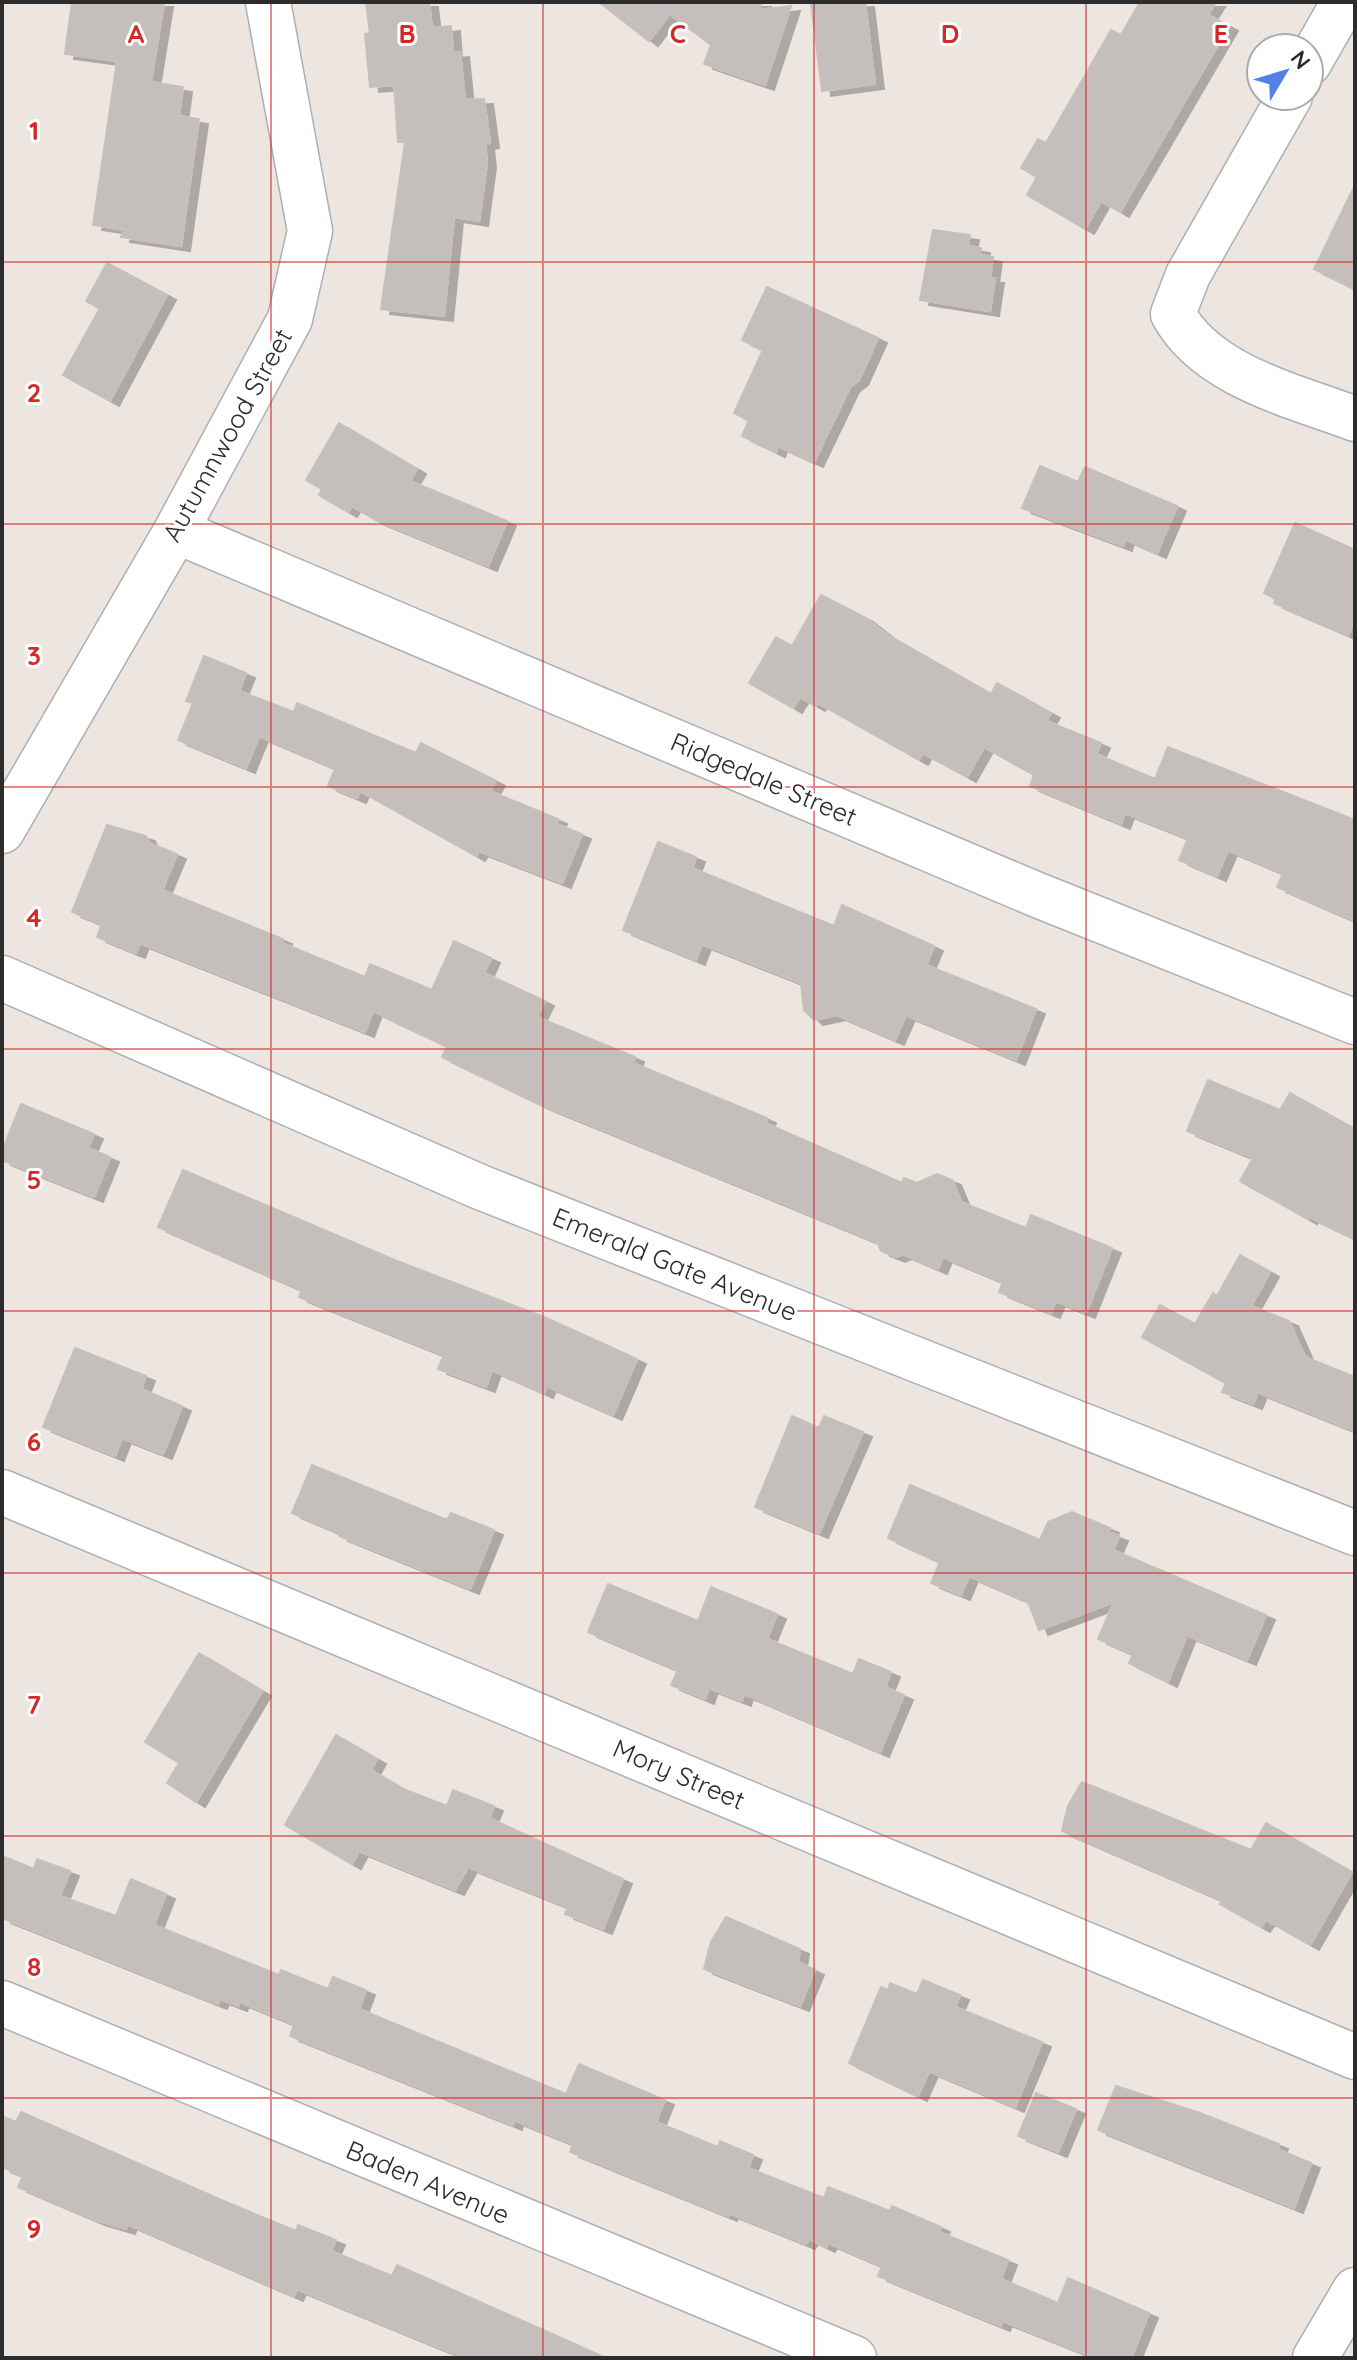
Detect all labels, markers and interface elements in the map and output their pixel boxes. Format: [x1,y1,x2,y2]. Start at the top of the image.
text: A [128,17,145,50]
text: B [398,17,416,50]
text: C [670,17,686,50]
text: D [941,17,959,50]
text: E [1214,17,1228,50]
north arrow [1245,32,1325,112]
text: N [1285,45,1317,75]
text: 1 [29,114,39,147]
street label: Autumnwood Street [155,323,299,547]
text: 2 [27,376,41,409]
text: 3 [27,639,41,672]
street label: Ridgedale Street [666,725,862,833]
text: 4 [26,901,42,934]
text: 5 [27,1163,41,1196]
street label: Emerald Gate Avenue [548,1200,802,1328]
text: 6 [27,1425,41,1458]
text: 7 [27,1688,41,1721]
street label: Mory Street [608,1731,750,1817]
text: 8 [27,1950,41,1983]
street label: Baden Avenue [341,2133,515,2231]
text: 9 [27,2212,41,2245]

